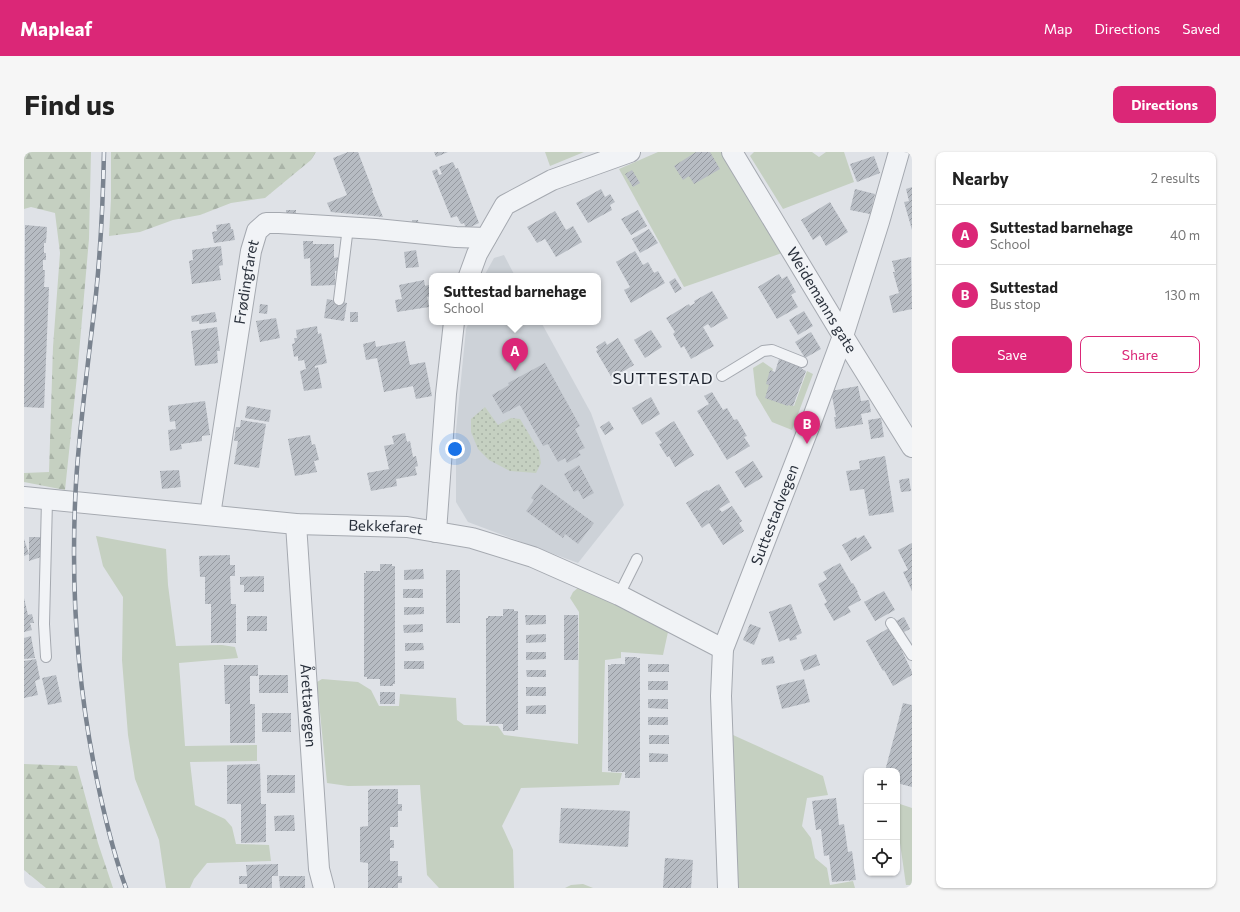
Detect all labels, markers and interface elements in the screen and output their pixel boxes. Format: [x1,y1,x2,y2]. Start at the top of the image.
text: Mapleaf [20,17,92,40]
text: Map [1044,20,1073,37]
text: Directions [1095,20,1160,37]
text: Saved [1182,20,1220,37]
button: Directions [1113,86,1216,123]
text: Find us [24,87,115,121]
text: Nearby [952,168,1009,189]
text: 2 results [1151,170,1200,186]
text: Suttestad barnehage [990,218,1133,236]
text: A [960,227,970,243]
text: 40 m [1170,227,1200,243]
text: School [990,236,1030,252]
street label: Frødingfaret [230,237,262,325]
street label: Weidemanns gate [783,243,861,356]
popup [429,273,601,325]
text: Suttestad [990,278,1058,296]
text: Suttestad barnehage [444,282,586,300]
text: B [961,287,969,303]
text: 130 m [1165,287,1200,303]
text: Bus stop [990,296,1041,312]
text: School [444,300,484,316]
button: Save [952,336,1072,373]
button: Share [1080,336,1200,373]
pin: A [502,338,528,371]
district label: SUTTESTAD [613,368,713,387]
pin: B [794,411,820,444]
your location [445,439,465,459]
street label: Suttestadvegen [746,462,802,568]
street label: Bekkefaret [348,515,424,538]
street label: Årettavegen [297,663,321,748]
map controls [864,768,900,876]
button: + [864,768,900,804]
button: − [864,804,900,840]
button: locate [864,840,900,876]

